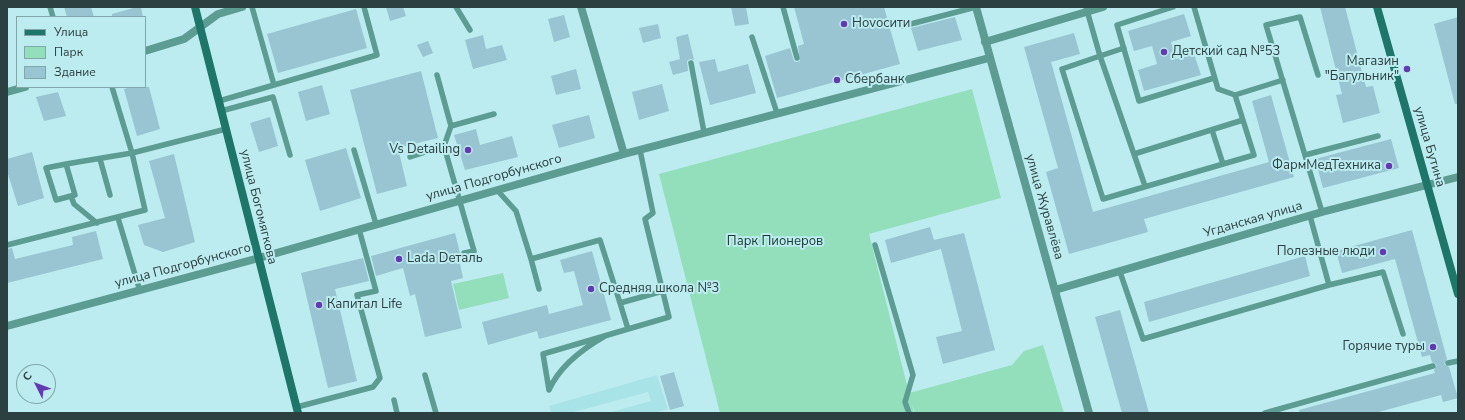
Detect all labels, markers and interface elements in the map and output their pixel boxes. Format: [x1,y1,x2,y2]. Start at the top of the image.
legend [16,16,146,88]
place label: Ноvосити [852,16,910,32]
marker: Ноvосити [839,19,849,29]
text: Улица [54,24,88,40]
text: Парк [54,44,83,60]
place label: Детский сад №53 [1172,44,1280,60]
marker: Детский сад №53 [1159,47,1169,57]
place label: Магазин "Багульник" [1325,54,1399,85]
text: Здание [54,64,96,80]
marker: Магазин "Багульник" [1402,64,1412,74]
place label: Сбербанк [845,72,905,88]
marker: Сбербанк [832,75,842,85]
street label: улица Бутина [1410,105,1448,189]
place label: Vs Detailing [389,142,460,158]
marker: Vs Detailing [463,145,473,155]
street label: улица Богомягкова [236,148,280,266]
street label: улица Подгорбунского [424,151,564,205]
street label: улица Журавлёва [1021,152,1067,262]
place label: ФармМедТехника [1272,158,1381,174]
marker: ФармМедТехника [1384,161,1394,171]
street label: Угданская улица [1202,198,1304,242]
park label: Парк Пионеров [727,234,823,250]
street label: улица Подгорбунского [113,240,253,292]
place label: Полезные люди [1277,244,1375,260]
marker: Полезные люди [1378,247,1388,257]
place label: Lada Dеталь [407,251,483,267]
marker: Lada Dеталь [394,254,404,264]
place label: Средняя школа №3 [599,281,719,297]
marker: Средняя школа №3 [586,284,596,294]
place label: Капитал Life [327,297,402,313]
marker: Капитал Life [314,300,324,310]
place label: Горячие туры [1342,339,1425,355]
marker: Горячие туры [1428,342,1438,352]
north arrow [16,364,56,404]
text: С [19,369,36,384]

